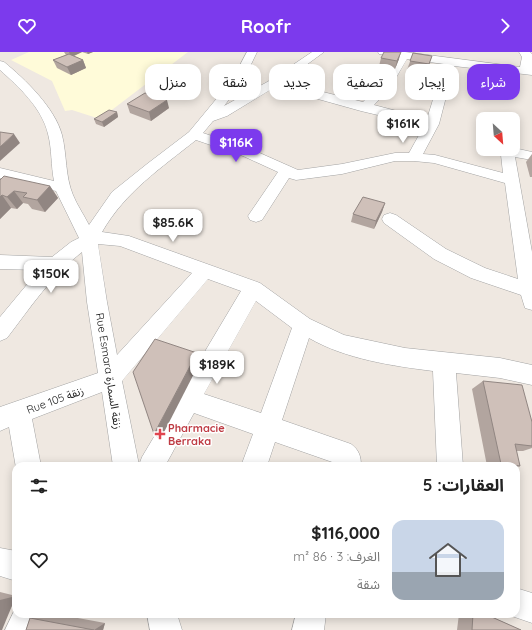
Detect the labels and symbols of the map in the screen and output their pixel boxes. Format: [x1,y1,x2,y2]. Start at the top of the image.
pin: $161K [375,110,431,144]
north arrow [476,112,520,156]
pin: $116K [208,129,264,163]
pin: $85.6K [140,209,206,243]
pin: $150K [23,260,79,294]
street label: Rue Esmara زنقة السمارة [93,312,125,430]
pin: $189K [189,351,245,385]
street label: Rue 105 زنقة [24,383,86,417]
place label: Pharmacie Berraka [168,421,225,448]
marker: Pharmacie Berraka [155,429,165,439]

